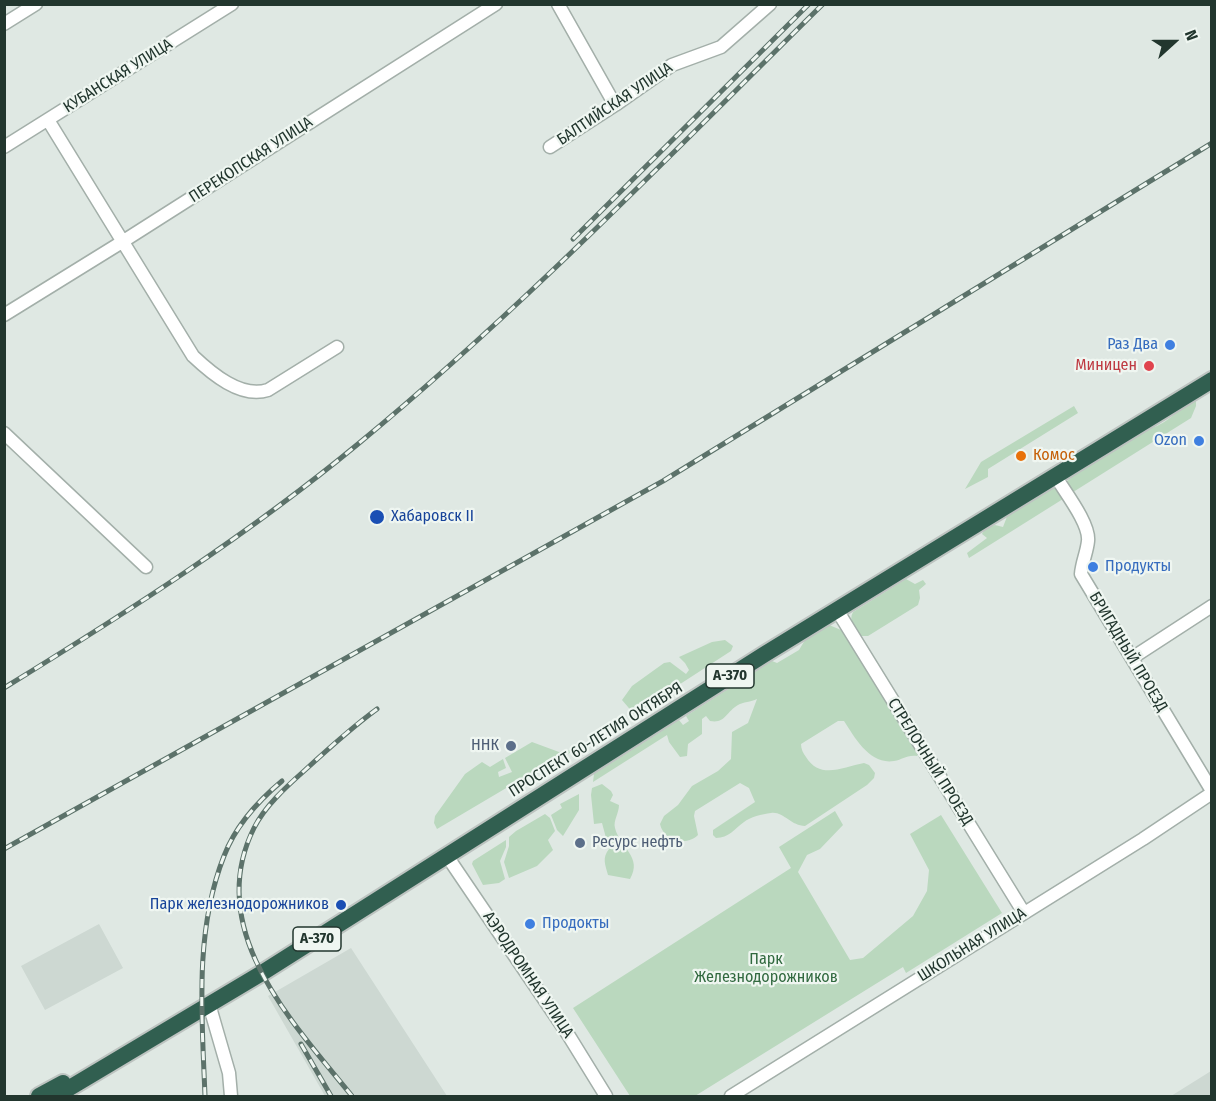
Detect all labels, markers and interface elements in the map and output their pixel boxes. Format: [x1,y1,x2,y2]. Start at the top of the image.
north arrow [1144,12,1204,72]
text: N [1181,27,1202,43]
street label: КУБАНСКАЯ УЛИЦА [60,35,176,117]
street label: БАЛТИЙСКАЯ УЛИЦА [554,58,676,150]
street label: ПЕРЕКОПСКАЯ УЛИЦА [186,113,316,207]
place label: Раз Два [1107,335,1158,355]
marker: Раз Два [1163,338,1177,352]
place label: Миницен [1075,356,1137,376]
marker: Миницен [1142,359,1156,373]
place label: Ozon [1154,431,1187,451]
marker: Ozon [1192,434,1206,448]
place label: Комос [1033,446,1075,466]
marker: Комос [1014,449,1028,463]
place label: Хабаровск II [391,507,474,527]
marker: Хабаровск II [368,508,386,526]
place label: Продукты [1105,557,1171,577]
marker: Продукты [1086,560,1100,574]
street label: БРИГАДНЫЙ ПРОЕЗД [1085,589,1171,715]
road number: А-370 [706,664,754,688]
street label: ПРОСПЕКТ 60-ЛЕТИЯ ОКТЯБРЯ [506,678,686,802]
street label: СТРЕЛОЧНЫЙ ПРОЕЗД [883,695,977,829]
place label: ННК [471,736,499,756]
marker: ННК [504,739,518,753]
place label: Ресурс нефть [592,833,683,853]
marker: Ресурс нефть [573,836,587,850]
place label: Парк железнодорожников [150,895,329,915]
marker: Парк железнодорожников [334,898,348,912]
street label: ШКОЛЬНАЯ УЛИЦА [914,904,1030,986]
street label: АЭРОДРОМНАЯ УЛИЦА [479,908,577,1042]
place label: Продокты [542,914,610,934]
marker: Продокты [523,917,537,931]
road number: А-370 [293,927,341,951]
park label: Парк Железнодорожников [694,950,838,988]

